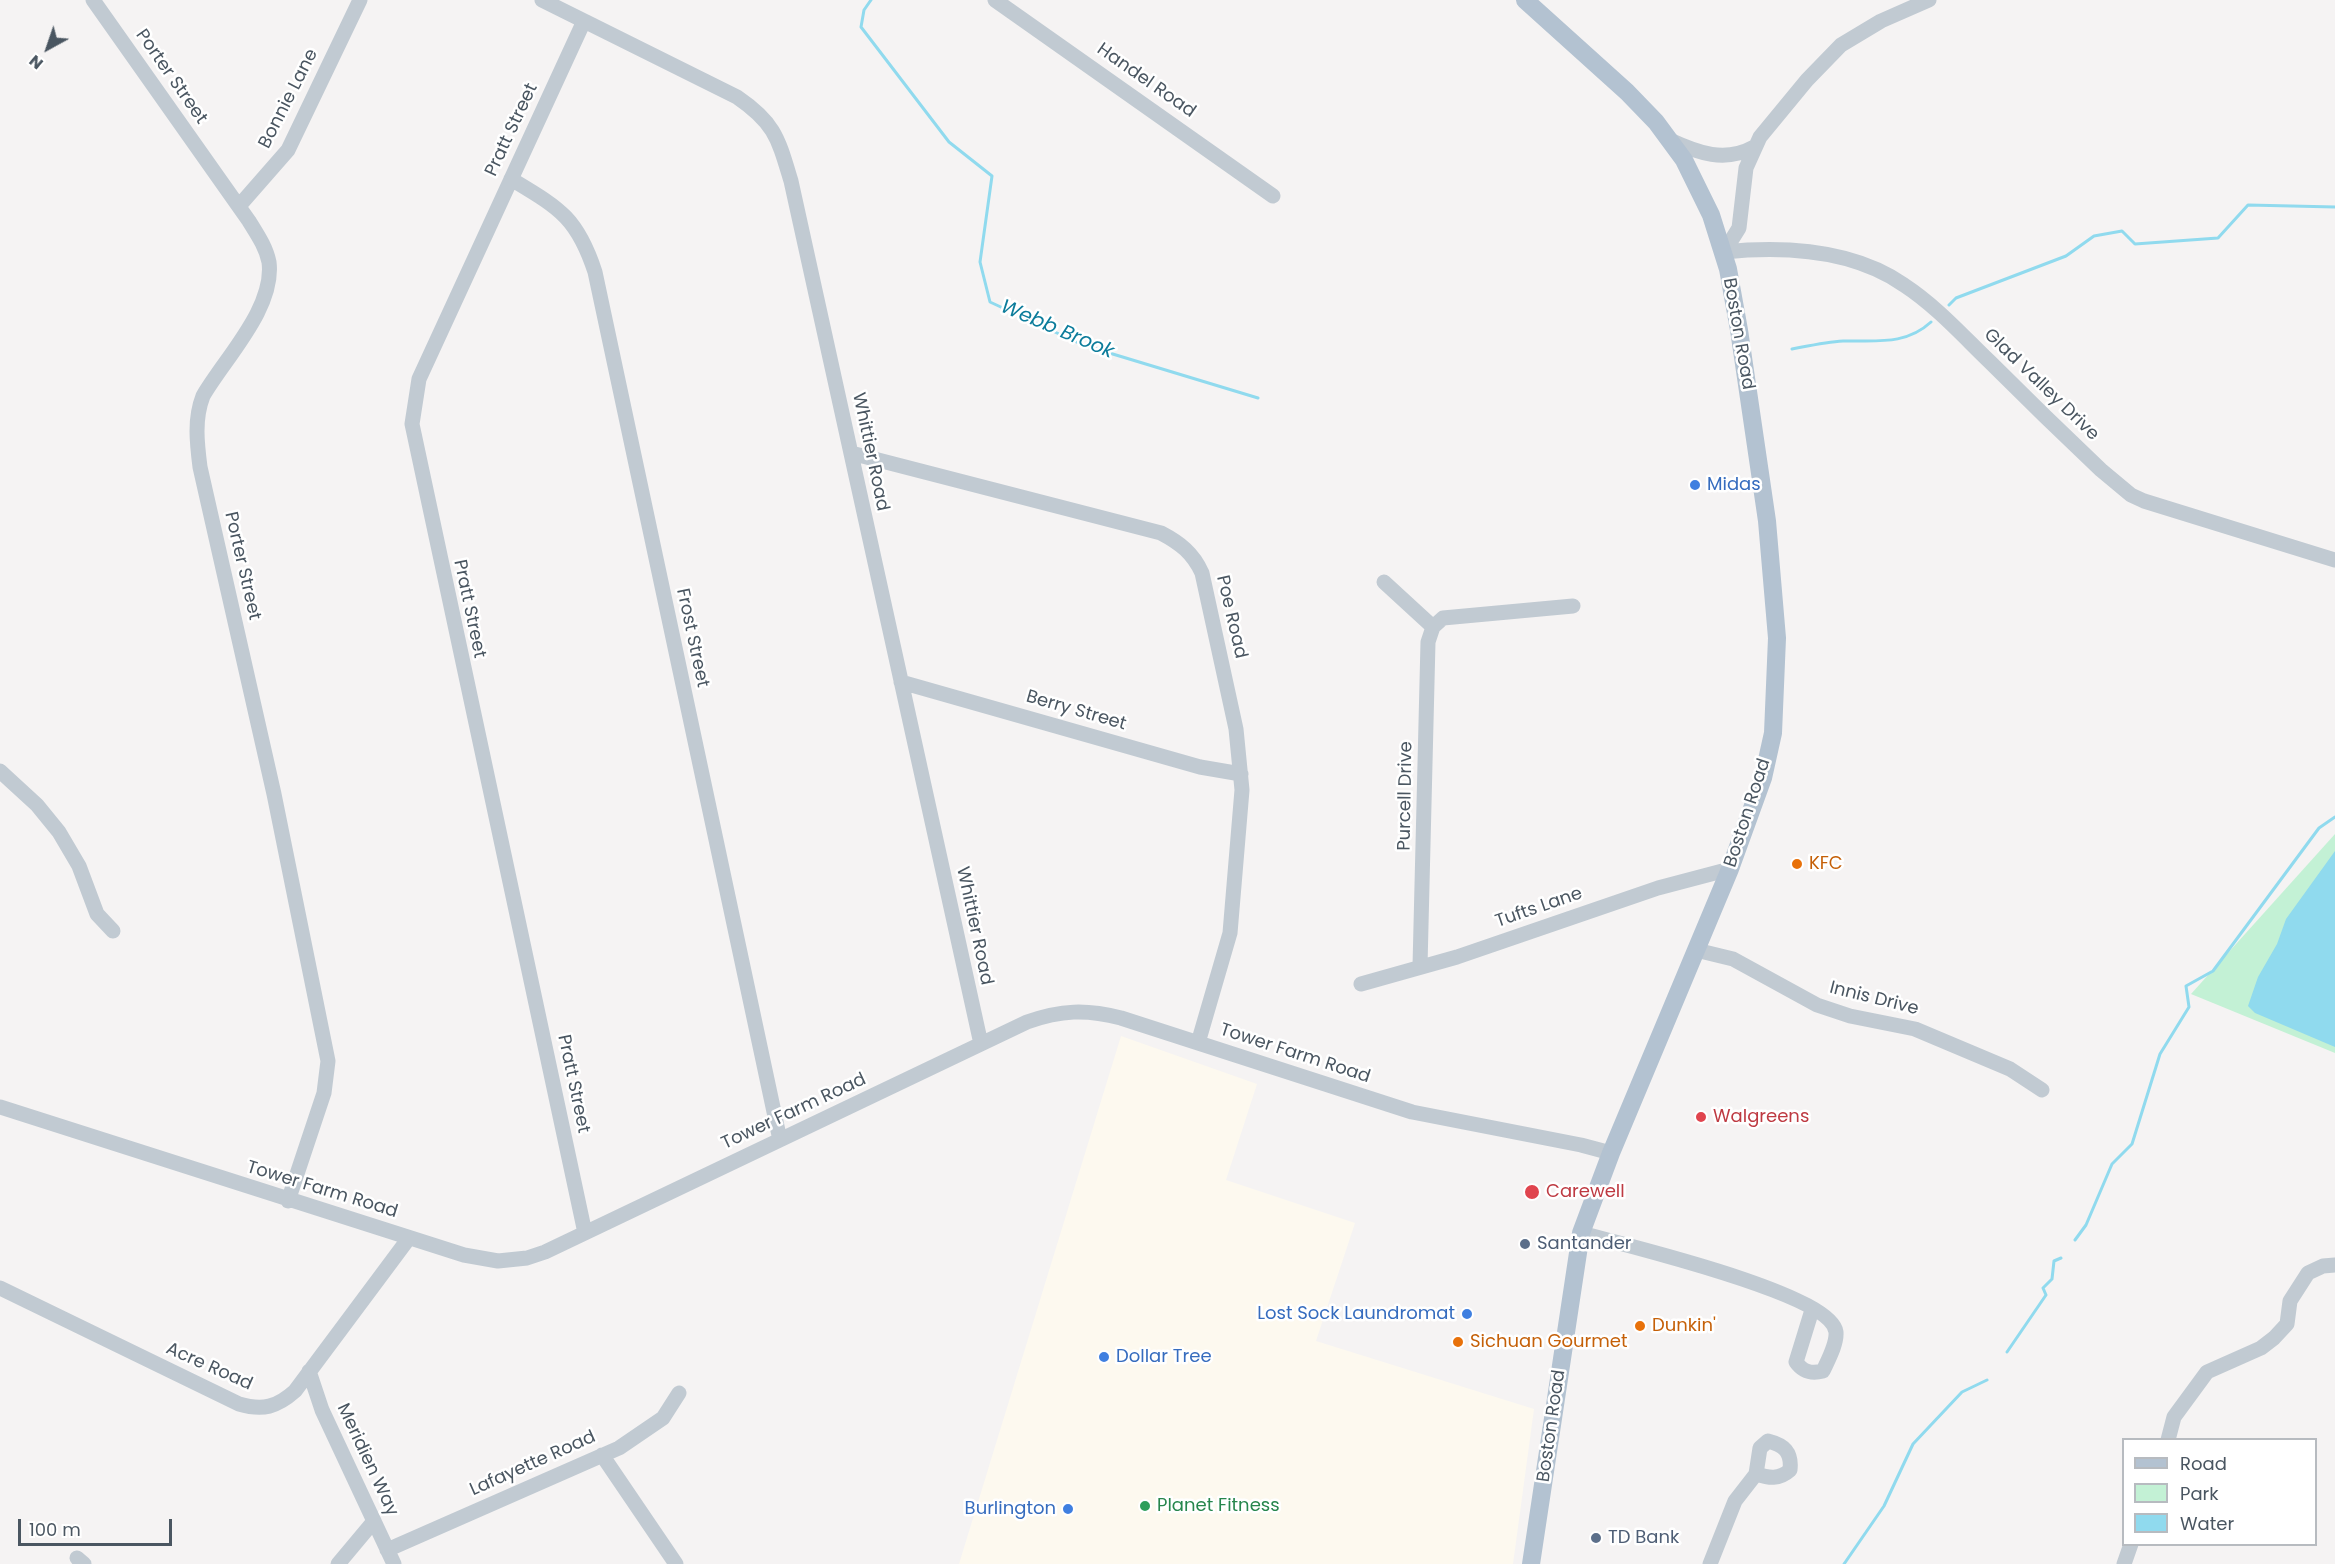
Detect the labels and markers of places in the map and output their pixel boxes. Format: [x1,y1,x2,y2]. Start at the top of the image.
place label: Midas [1707,474,1761,496]
marker: Midas [1688,478,1702,492]
place label: KFC [1809,853,1843,875]
marker: KFC [1790,857,1804,871]
place label: Walgreens [1713,1106,1809,1128]
marker: Walgreens [1694,1110,1708,1124]
place label: Carewell [1546,1181,1625,1203]
marker: Carewell [1523,1183,1541,1201]
place label: Santander [1537,1233,1632,1255]
marker: Santander [1518,1237,1532,1251]
place label: Lost Sock Laundromat [1257,1303,1455,1325]
marker: Lost Sock Laundromat [1460,1307,1474,1321]
place label: Dunkin' [1652,1315,1716,1337]
marker: Dunkin' [1633,1319,1647,1333]
place label: Sichuan Gourmet [1470,1331,1627,1353]
marker: Sichuan Gourmet [1451,1335,1465,1349]
place label: Dollar Tree [1116,1346,1212,1368]
marker: Dollar Tree [1097,1350,1111,1364]
place label: Planet Fitness [1157,1495,1280,1517]
place label: Burlington [965,1498,1056,1520]
marker: Planet Fitness [1138,1499,1152,1513]
marker: Burlington [1061,1502,1075,1516]
place label: TD Bank [1608,1527,1679,1549]
marker: TD Bank [1589,1531,1603,1545]

